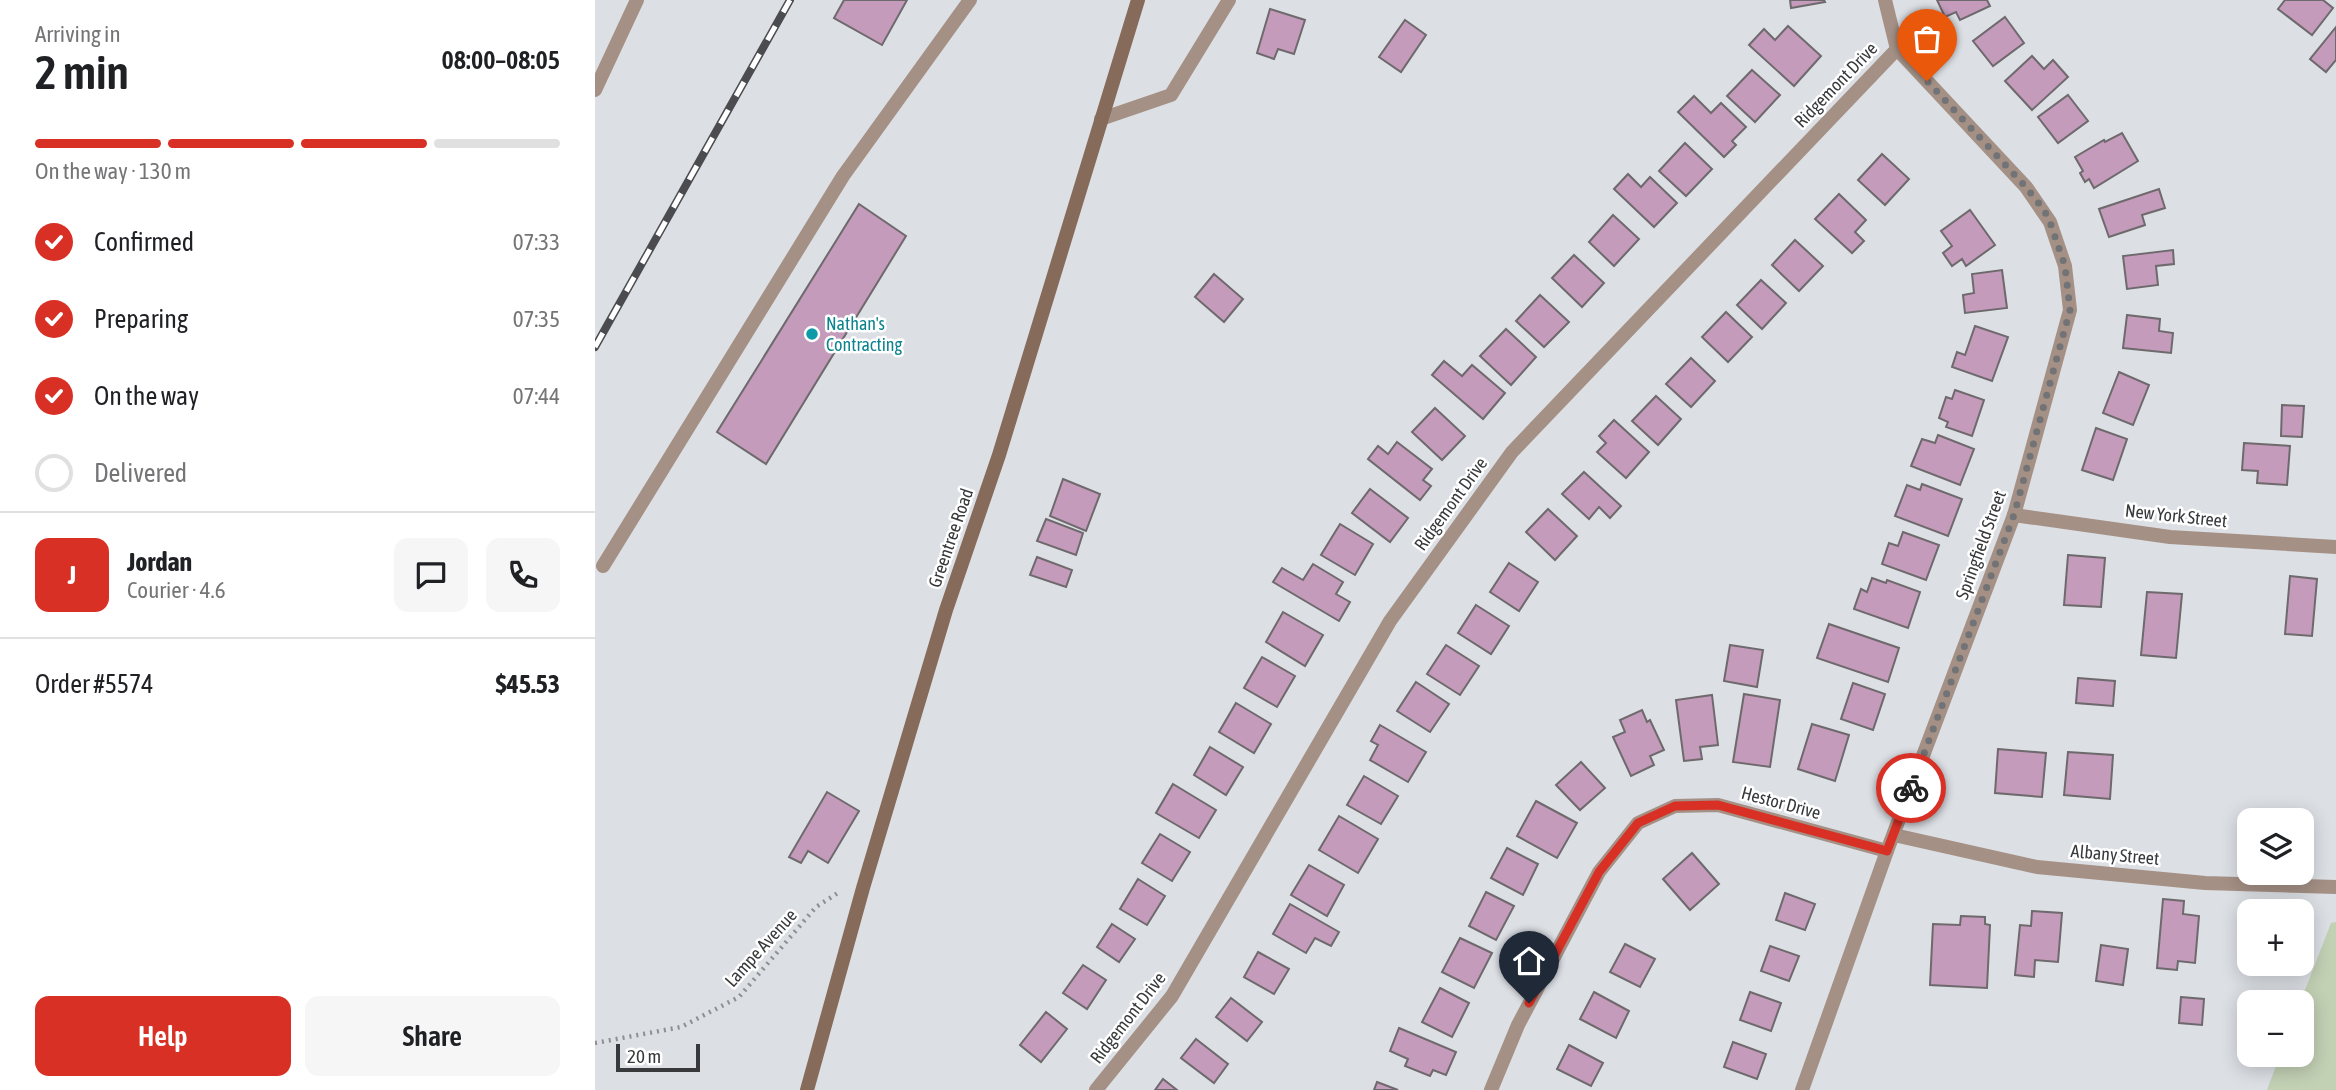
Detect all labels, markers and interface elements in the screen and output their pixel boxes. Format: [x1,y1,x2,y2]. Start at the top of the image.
pin [1897,9,1957,81]
icon: bag [1908,20,1946,58]
text: Arriving in [35,21,121,47]
street label: Ridgemont Drive [1790,38,1881,131]
text: 08:00–08:05 [442,45,560,75]
text: 2 min [35,46,129,99]
text: On the way · 130 m [35,158,191,184]
icon: check [35,223,73,261]
text: Confirmed [94,227,194,257]
text: 07:33 [513,229,560,255]
icon: check [35,300,73,338]
text: Preparing [94,304,188,334]
text: 07:35 [513,306,560,332]
place label: Nathan's Contracting [826,313,903,355]
marker: Nathan's Contracting [804,326,820,342]
icon: check [35,377,73,415]
text: On the way [94,381,199,411]
text: 07:44 [513,383,560,409]
street label: Ridgemont Drive [1410,453,1491,554]
text: Delivered [94,458,187,488]
street label: Greentree Road [924,486,977,590]
street label: Springfield Street [1951,487,2010,602]
street label: New York Street [2124,500,2228,531]
button: chat [394,538,468,612]
button: phone [486,538,560,612]
text: Jordan [127,547,192,577]
text: J [68,560,76,590]
text: Courier · 4.6 [127,577,226,603]
text: Order #5574 [35,669,154,699]
text: $45.53 [496,669,560,699]
courier [1876,753,1946,823]
icon: bike [1892,769,1930,807]
street label: Hestor Drive [1739,782,1823,823]
map controls [2237,808,2314,1067]
button: layers [2237,808,2314,885]
street label: Albany Street [2070,840,2160,869]
button: + [2237,899,2314,976]
street label: Lampe Avenue [720,904,801,991]
pin [1499,931,1559,1003]
icon: home [1510,942,1548,980]
street label: Ridgemont Drive [1085,968,1170,1067]
button: − [2237,990,2314,1067]
button: Help [35,996,291,1076]
button: Share [305,996,560,1076]
scale bar [616,1041,700,1073]
text: 20 m [627,1045,661,1067]

